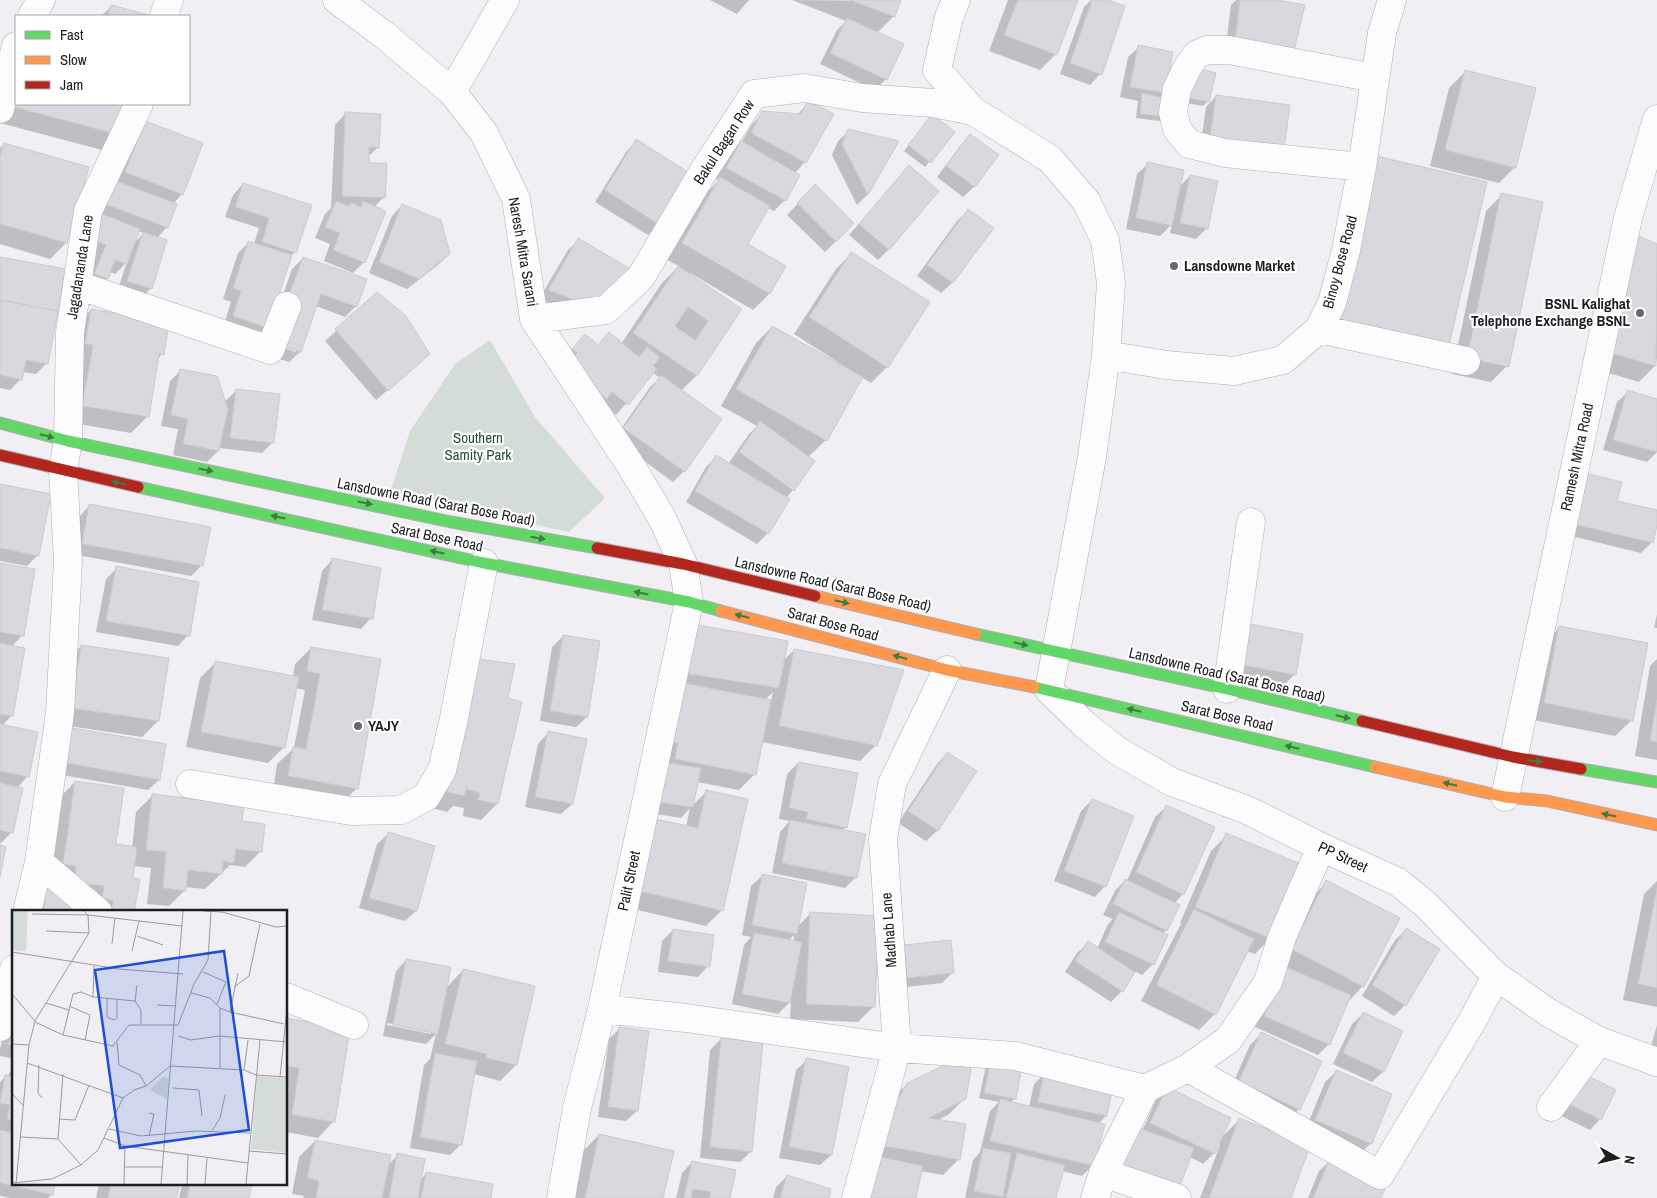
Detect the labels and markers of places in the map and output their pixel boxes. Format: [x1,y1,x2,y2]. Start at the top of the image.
place label: Lansdowne Market [1184,255,1295,276]
marker: Lansdowne Market [1168,260,1180,272]
place label: BSNL Kalighat Telephone Exchange BSNL [1471,293,1630,331]
marker: BSNL Kalighat Telephone Exchange BSNL [1634,307,1646,319]
place label: YAJY [368,715,400,736]
marker: YAJY [352,720,364,732]

